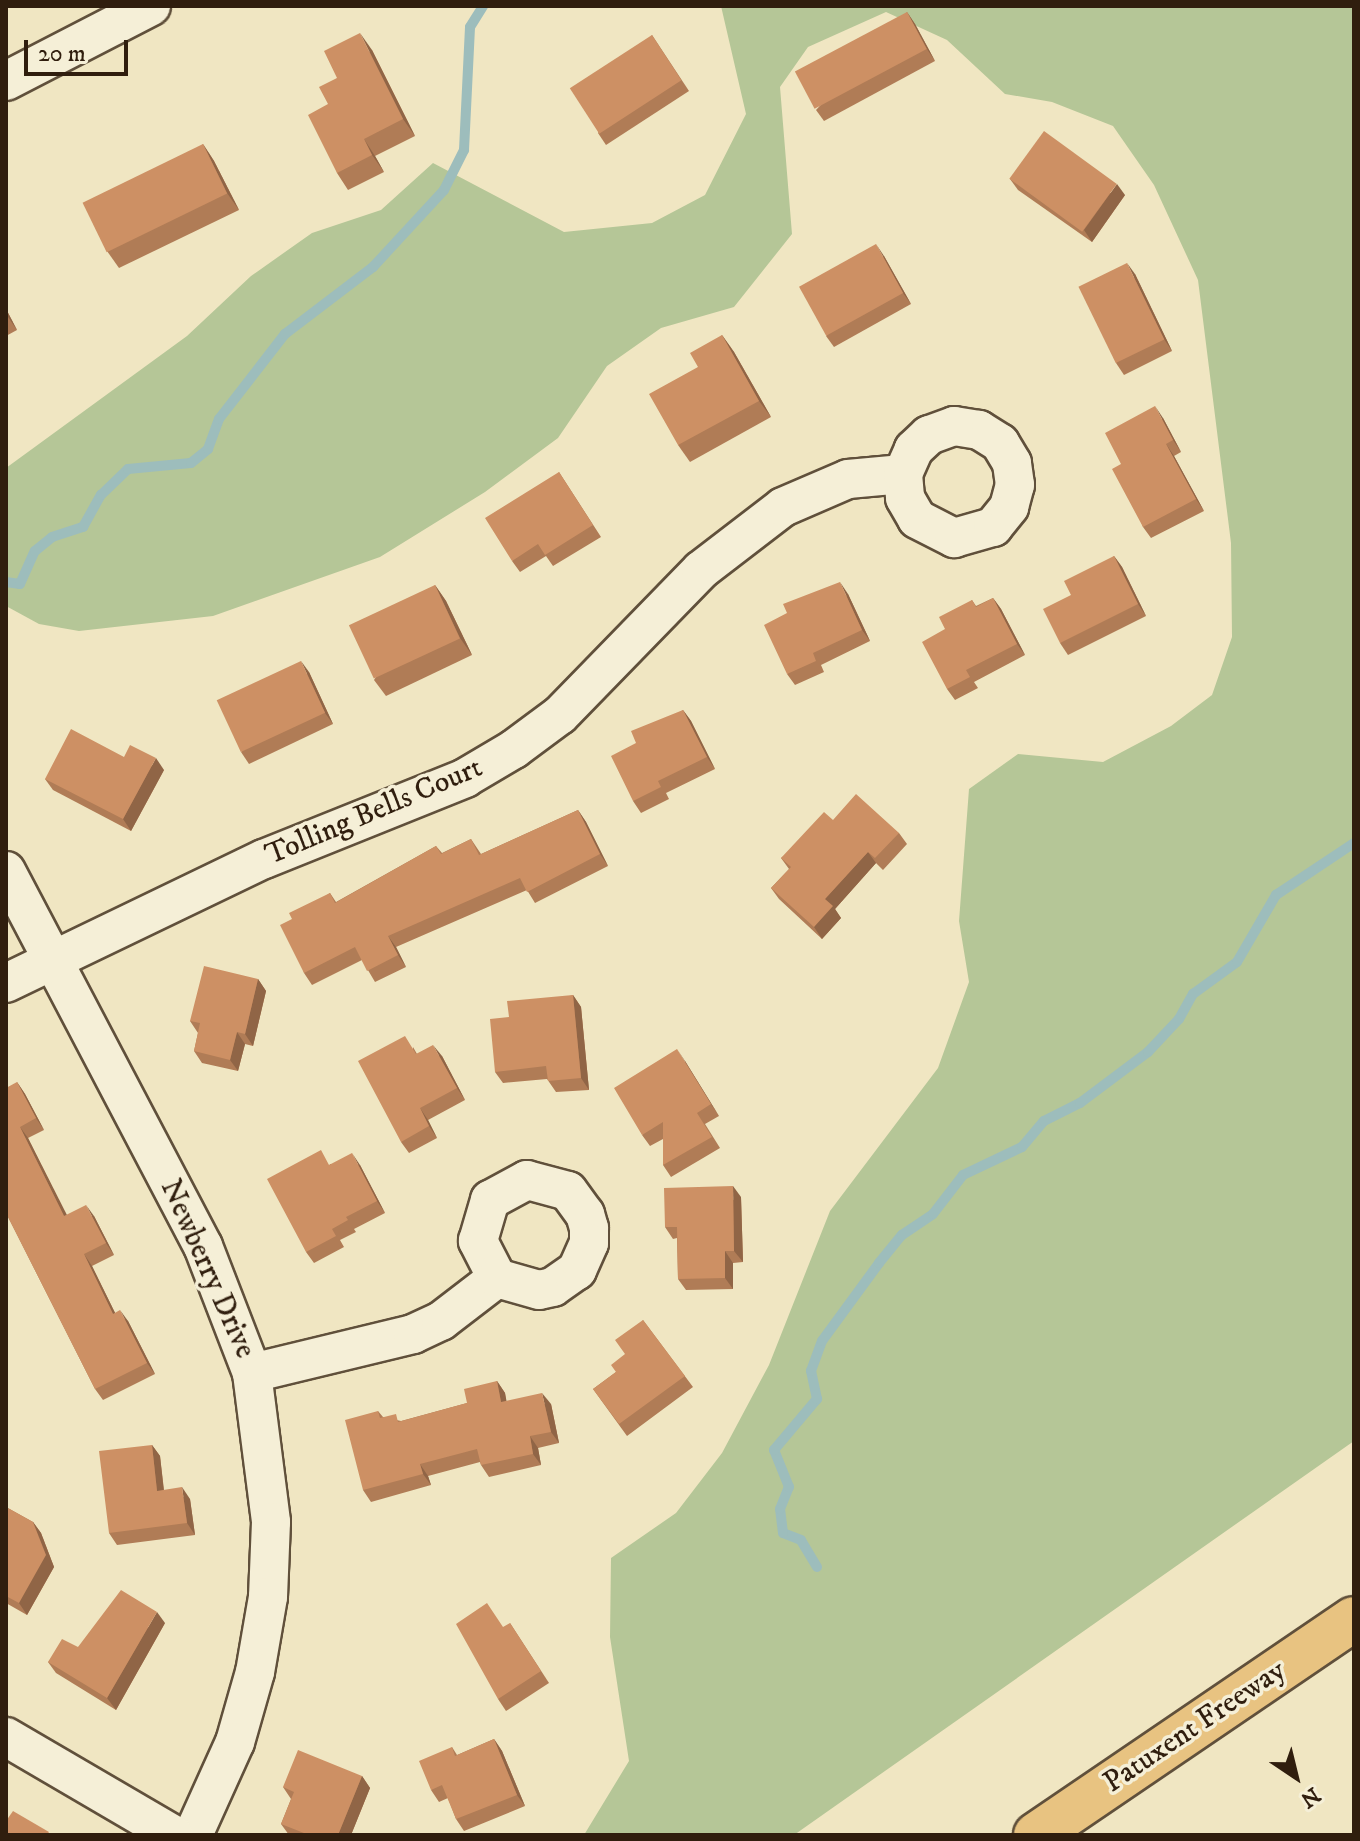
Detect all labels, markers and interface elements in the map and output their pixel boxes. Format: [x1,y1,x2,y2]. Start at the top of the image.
scale bar [28,24,132,74]
text: 20 m [38,39,86,69]
street label: Tolling Bells Court [260,750,488,874]
street label: Newberry Drive [152,1174,262,1364]
street label: Patuxent Freeway [1097,1653,1293,1801]
north arrow [1256,1737,1336,1817]
text: N [1295,1781,1325,1813]

